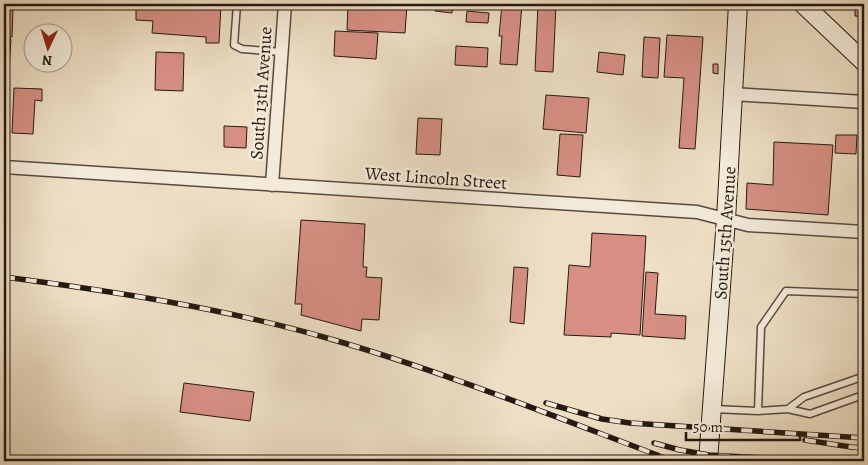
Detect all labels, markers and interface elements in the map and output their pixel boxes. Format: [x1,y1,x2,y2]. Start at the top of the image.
north arrow [22,22,72,72]
street label: South 13th Avenue [244,26,278,160]
text: N [41,51,53,70]
street label: West Lincoln Street [363,161,508,195]
street label: South 15th Avenue [708,166,742,300]
scale bar [686,410,799,442]
text: 50 m [693,417,723,437]

